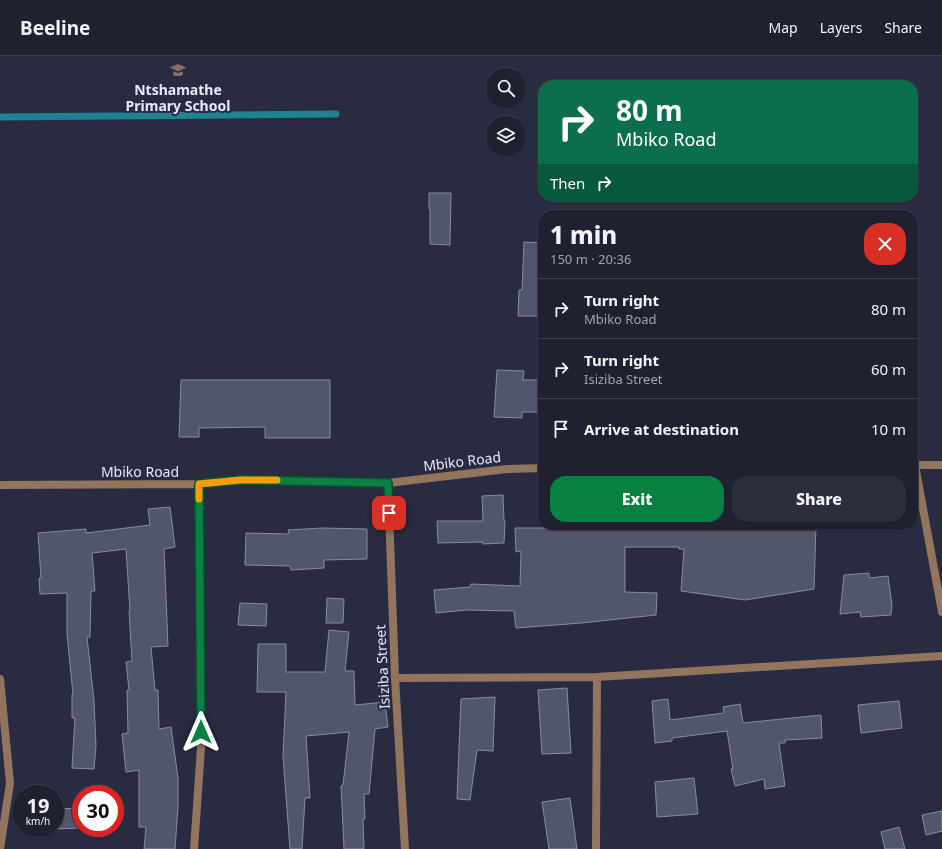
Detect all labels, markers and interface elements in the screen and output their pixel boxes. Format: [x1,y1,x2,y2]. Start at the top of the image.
text: Beeline [20,15,90,41]
text: Map [769,18,798,37]
text: Layers [820,18,862,37]
text: Share [884,18,922,37]
school or university icon: Ntshamathe Primary School [169,61,187,79]
map controls [486,68,526,156]
button: search [486,68,526,108]
place label: Ntshamathe Primary School [126,80,230,115]
text: 80 m [616,91,683,129]
icon: right [550,96,602,148]
button: layers [486,116,526,156]
text: Mbiko Road [616,127,716,151]
icon: right [593,172,615,194]
text: Then [550,173,585,193]
text: 1 min [550,218,617,251]
button: close [864,223,906,265]
text: 150 m · 20:36 [550,250,631,268]
text: Turn right [584,290,659,310]
icon: right [550,298,572,320]
text: 80 m [871,299,906,319]
text: Mbiko Road [584,310,657,328]
text: Turn right [584,350,659,370]
icon: right [550,358,572,380]
text: 60 m [871,359,906,379]
text: Isiziba Street [584,370,662,388]
icon: arrive [550,418,572,440]
text: Arrive at destination [584,419,739,439]
text: 10 m [871,419,906,439]
street label: Mbiko Road [422,447,502,475]
street label: Mbiko Road [101,462,179,481]
button: Exit [550,476,724,522]
button: Share [732,476,906,522]
pin [372,496,406,530]
icon: arrive [378,502,400,524]
street label: Isiziba Street [370,624,394,710]
position arrow [180,711,222,753]
speed limit sign: 30 [72,785,124,837]
text: 19 [27,792,49,819]
text: km/h [26,814,50,828]

